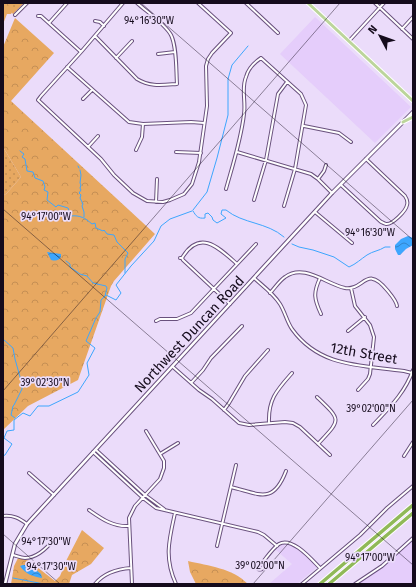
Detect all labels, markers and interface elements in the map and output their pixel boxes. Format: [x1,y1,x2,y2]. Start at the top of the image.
text: 94°16'30"W [124,15,175,27]
north arrow [360,16,400,56]
text: N [366,23,380,37]
text: 94°17'00"W [21,211,72,223]
text: 94°16'30"W [345,227,396,239]
street label: Northwest Duncan Road [131,273,248,396]
street label: 12th Street [329,339,400,368]
text: 39°02'30"N [20,377,70,389]
text: 39°02'00"N [346,403,396,415]
text: 94°17'30"W [21,536,71,548]
text: 94°17'00"W [345,552,396,564]
text: 39°02'00"N [235,560,285,572]
text: 94°17'30"W [26,561,76,573]

